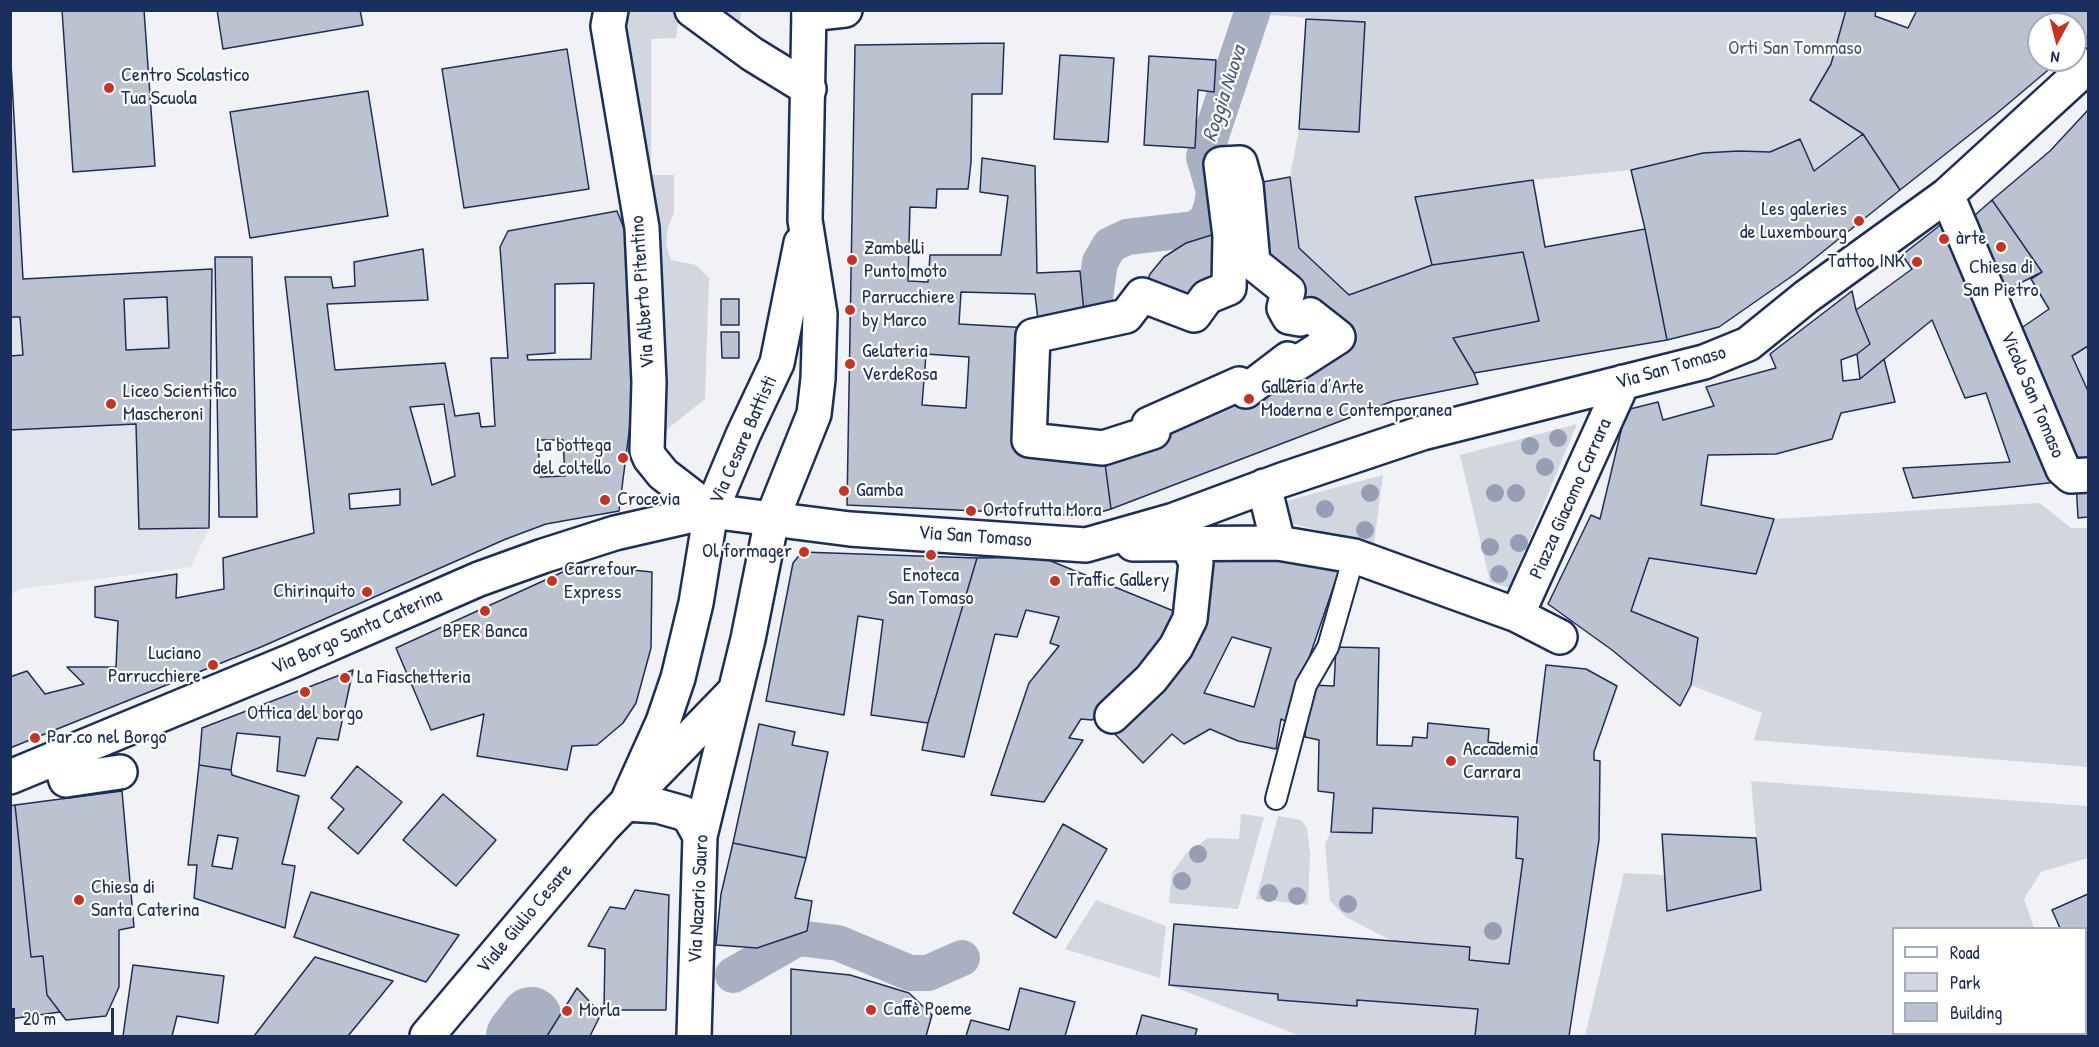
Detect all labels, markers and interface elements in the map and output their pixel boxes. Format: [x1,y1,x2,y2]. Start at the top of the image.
north arrow [2027,12,2087,72]
park label: Orti San Tommaso [1728,37,1862,61]
water label: Roggia Nuova [1198,43,1252,145]
text: N [2049,46,2061,69]
place label: Centro Scolastico Tua Scuola [121,64,249,111]
marker: Centro Scolastico Tua Scuola [102,81,116,95]
place label: Les galeries de Luxembourg [1740,198,1847,245]
marker: Les galeries de Luxembourg [1852,214,1866,228]
street label: Via Alberto Pitentino [626,215,660,369]
place label: àrte [1956,227,1986,251]
marker: àrte [1937,232,1951,246]
place label: Zambelli Punto moto [864,237,947,284]
marker: Chiesa di San Pietro [1994,240,2008,254]
place label: Tattoo INK [1828,250,1905,274]
marker: Zambelli Punto moto [845,253,859,267]
marker: Tattoo INK [1910,255,1924,269]
place label: Chiesa di San Pietro [1963,256,2039,303]
place label: Parrucchiere by Marco [862,286,955,333]
marker: Parrucchiere by Marco [843,303,857,317]
street label: Vicolo San Tomaso [1995,328,2069,462]
place label: Gelateria VerdeRosa [862,340,937,387]
street label: Via San Tomaso [1613,341,1729,395]
marker: Gelateria VerdeRosa [843,357,857,371]
street label: Via Cesare Battisti [705,372,783,508]
place label: Galleria d’Arte Moderna e Contemporanea [1261,376,1452,423]
place label: Liceo Scientifico Mascheroni [123,380,237,427]
marker: Galleria d’Arte Moderna e Contemporanea [1242,392,1256,406]
marker: Liceo Scientifico Mascheroni [104,397,118,411]
street label: Piazza Giacomo Carrara [1525,415,1617,583]
place label: La bottega del coltello [533,434,611,481]
marker: La bottega del coltello [616,451,630,465]
place label: Gamba [856,479,903,503]
marker: Gamba [837,484,851,498]
place label: Crocevia [617,488,680,512]
marker: Crocevia [598,493,612,507]
place label: Ortofrutta Mora [983,499,1101,523]
marker: Ortofrutta Mora [964,504,978,518]
street label: Via San Tomaso [918,521,1032,553]
place label: Ol formager [702,540,792,564]
marker: Ol formager [797,545,811,559]
marker: Enoteca San Tomaso [924,548,938,562]
place label: Carrefour Express [564,558,637,605]
place label: Enoteca San Tomaso [888,564,974,611]
place label: Traffic Gallery [1067,569,1169,593]
marker: Carrefour Express [545,574,559,588]
marker: Traffic Gallery [1048,574,1062,588]
place label: Chirinquito [273,580,355,604]
street label: Via Borgo Santa Caterina [268,584,446,680]
marker: Chirinquito [360,585,374,599]
marker: BPER Banca [478,604,492,618]
place label: BPER Banca [443,620,527,644]
place label: Luciano Parrucchiere [108,642,201,689]
marker: Luciano Parrucchiere [206,658,220,672]
place label: La Fiaschetteria [357,666,470,690]
marker: La Fiaschetteria [338,671,352,685]
marker: Ottica del borgo [298,685,312,699]
place label: Ottica del borgo [247,702,363,726]
place label: Par.co nel Borgo [47,726,167,750]
marker: Par.co nel Borgo [28,731,42,745]
place label: Accademia Carrara [1463,738,1538,785]
marker: Accademia Carrara [1444,754,1458,768]
street label: Via Nazario Sauro [684,834,714,964]
street label: Viale Giulio Cesare [472,859,578,979]
place label: Chiesa di Santa Caterina [91,876,199,923]
marker: Chiesa di Santa Caterina [72,893,86,907]
legend [1892,927,2087,1035]
text: Road [1950,940,1980,965]
text: Park [1950,970,1980,995]
scale bar [15,996,117,1034]
place label: Caffè Poeme [883,998,972,1022]
place label: Morla [579,999,620,1023]
text: Building [1950,1000,2002,1025]
marker: Caffè Poeme [864,1003,878,1017]
marker: Morla [560,1004,574,1018]
text: 20 m [23,1006,56,1031]

